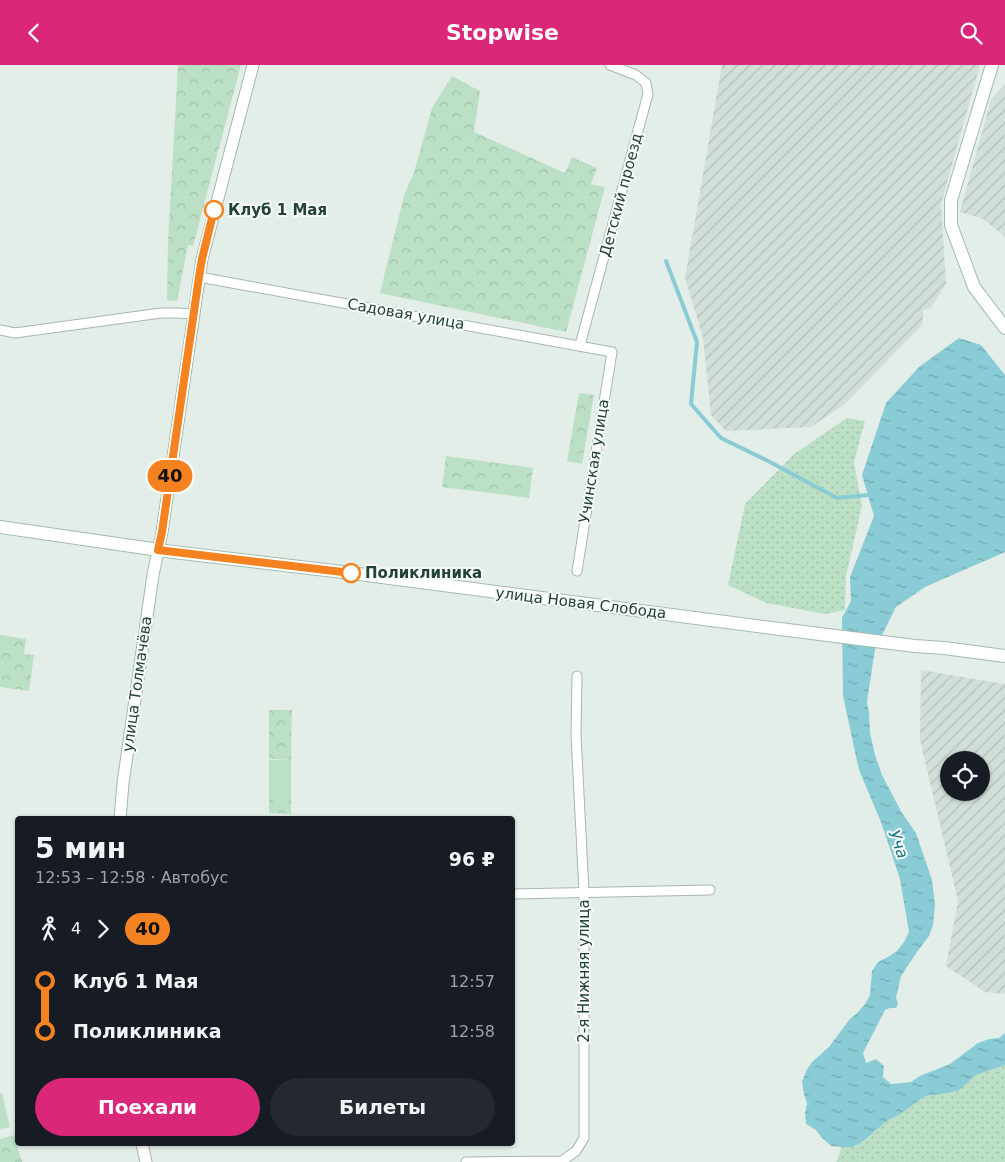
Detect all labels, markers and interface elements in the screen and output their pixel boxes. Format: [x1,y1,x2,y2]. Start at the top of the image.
icon: back [20,19,48,47]
icon: search [957,19,985,47]
text: Stopwise [446,20,559,45]
street label: Детский проезд [596,131,646,259]
marker: Клуб 1 Мая [204,200,224,220]
place label: Клуб 1 Мая [228,201,327,219]
street label: Садовая улица [346,295,466,333]
street label: Учинская улица [575,398,613,524]
line badge: 40 [148,460,192,492]
text: 40 [157,465,183,486]
marker: Поликлиника [341,563,361,583]
place label: Поликлиника [365,564,482,582]
street label: улица Новая Слобода [495,584,667,622]
street label: улица Толмачёва [119,615,155,753]
map controls [940,751,990,801]
button: locate [940,751,990,801]
water label: Уча [884,827,913,861]
text: 5 мин [35,832,126,865]
text: 96 ₽ [449,848,495,870]
text: 12:53 – 12:58 · Автобус [35,868,228,887]
street label: 2-я Нижняя улица [575,899,593,1043]
icon: walk [35,915,63,943]
icon: forward [89,915,117,943]
text: 40 [135,918,160,939]
text: 4 [71,919,81,938]
text: Клуб 1 Мая [73,970,198,992]
text: 12:57 [449,972,495,991]
text: Поликлиника [73,1020,221,1042]
text: 12:58 [449,1022,495,1041]
button: Поехали [35,1078,260,1136]
button: Билеты [270,1078,495,1136]

